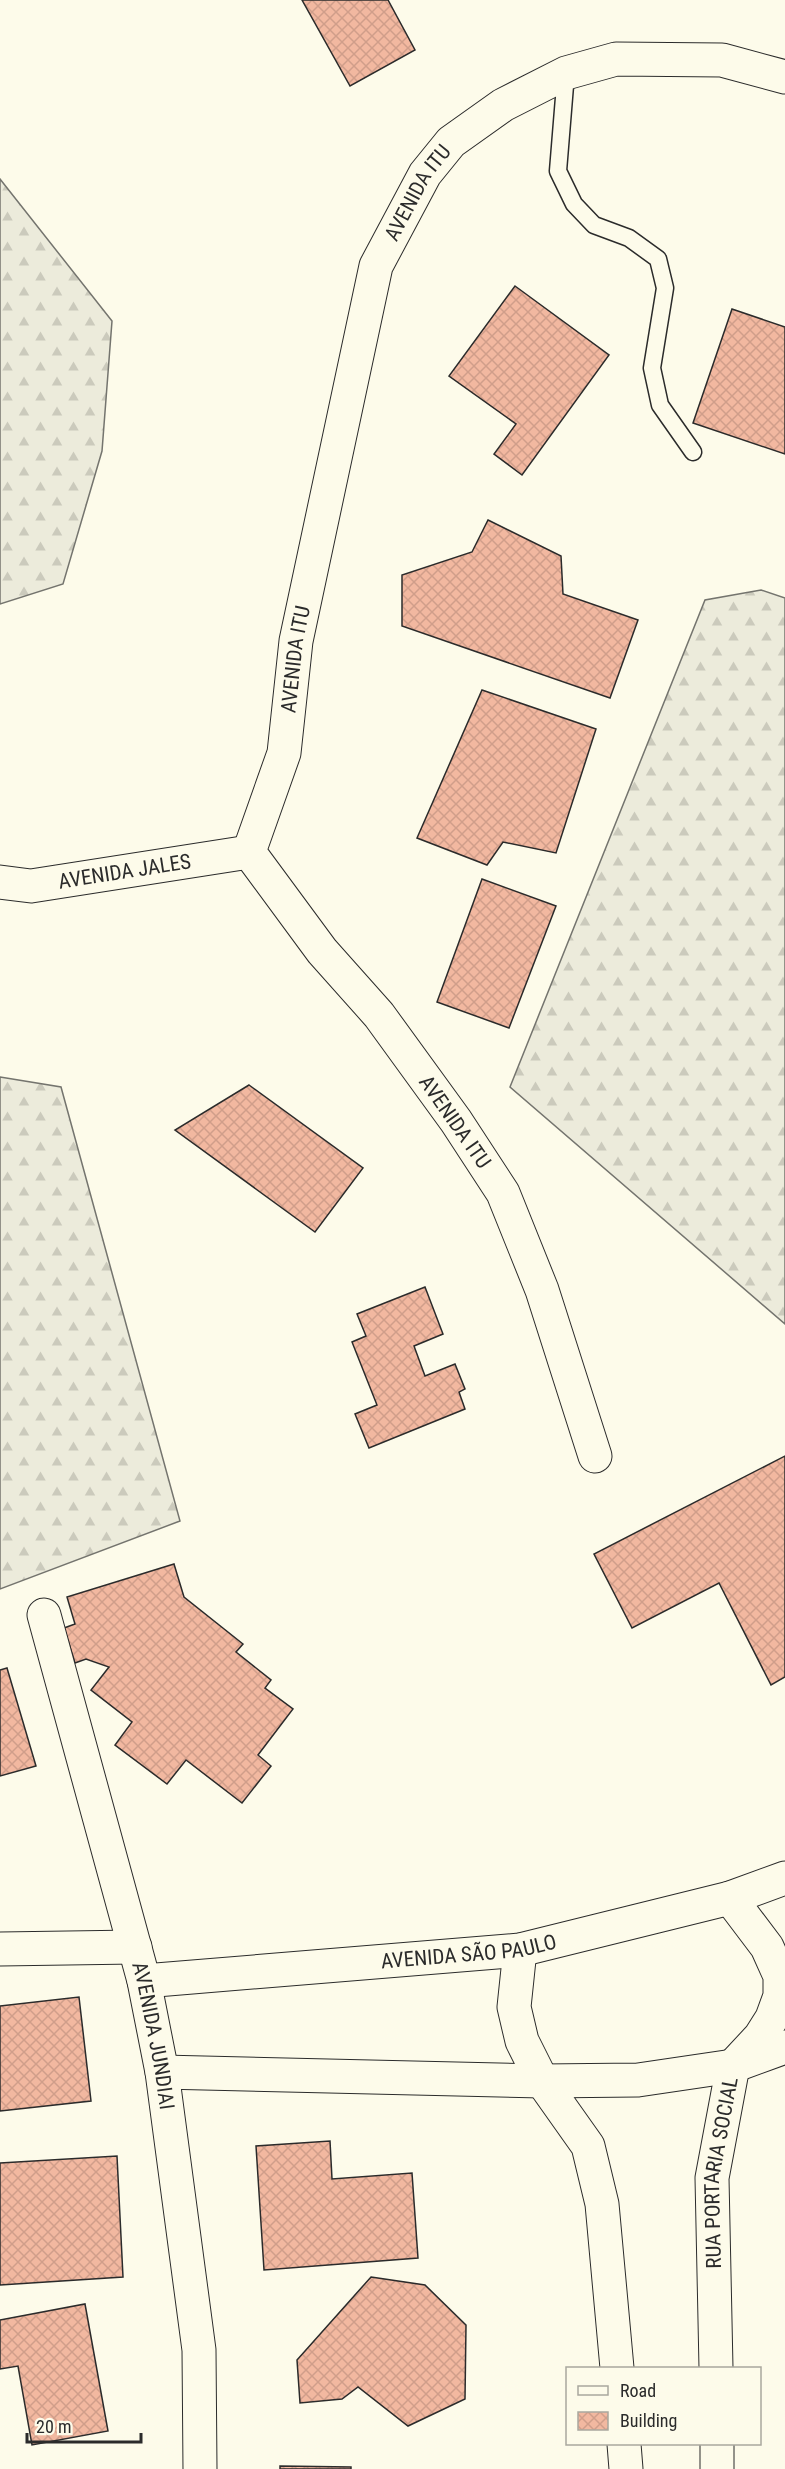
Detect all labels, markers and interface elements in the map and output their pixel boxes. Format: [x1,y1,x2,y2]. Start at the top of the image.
street label: AVENIDA ITU [380,140,456,245]
street label: AVENIDA ITU [276,603,315,714]
street label: AVENIDA JALES [57,849,193,894]
street label: AVENIDA ITU [414,1071,496,1173]
street label: AVENIDA SÃO PAULO [380,1929,559,1973]
street label: AVENIDA JUNDIAI [127,1959,179,2111]
street label: RUA PORTARIA SOCIAL [700,2075,743,2269]
legend [566,2367,761,2445]
text: Road [620,2380,656,2401]
scale bar [27,2406,141,2444]
text: Building [620,2410,677,2431]
text: 20 m [36,2416,71,2437]

